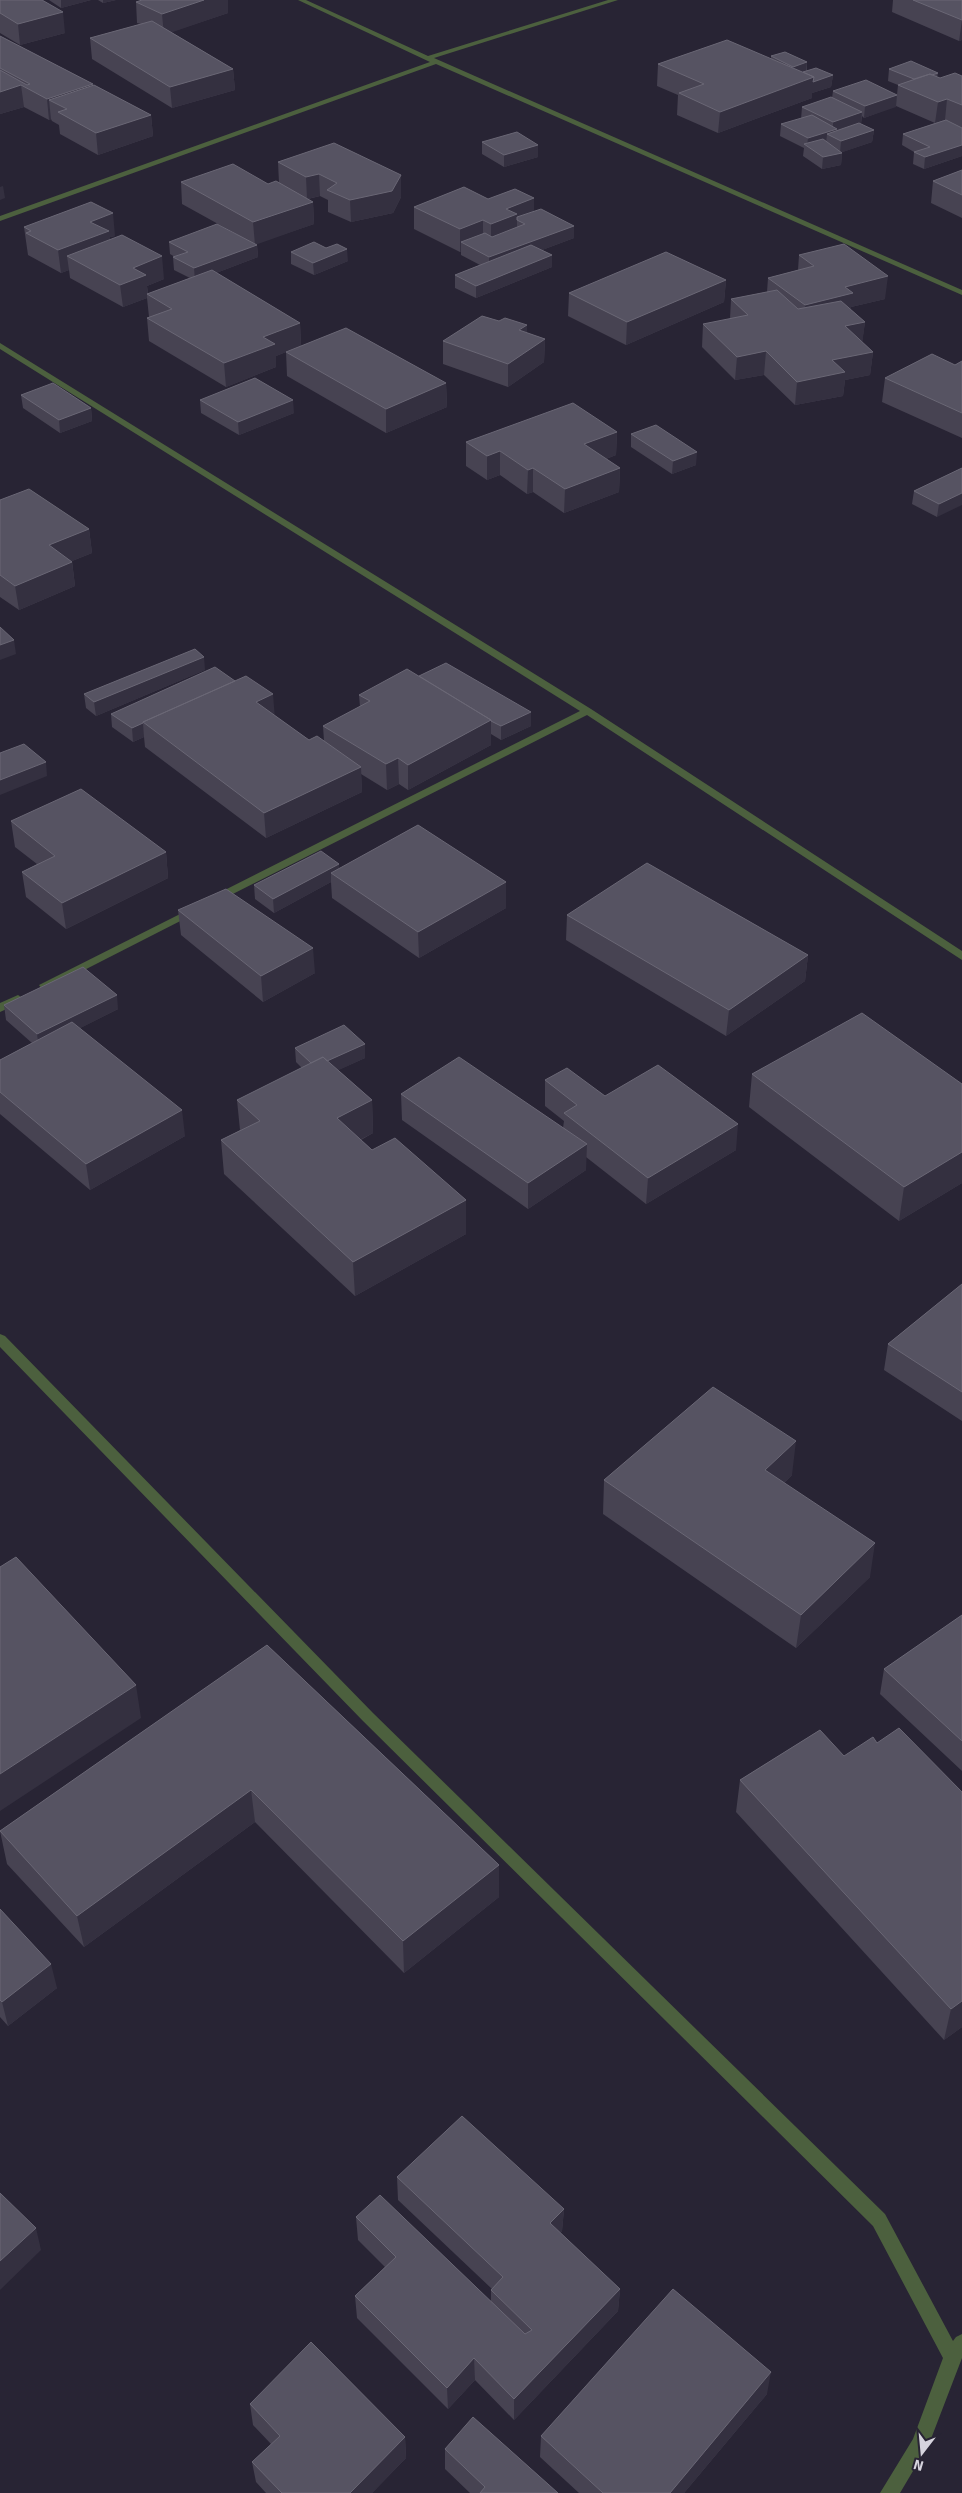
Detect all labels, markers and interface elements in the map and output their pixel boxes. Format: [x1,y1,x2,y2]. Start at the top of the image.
north arrow [897,2428,947,2478]
text: N [912,2456,926,2475]

